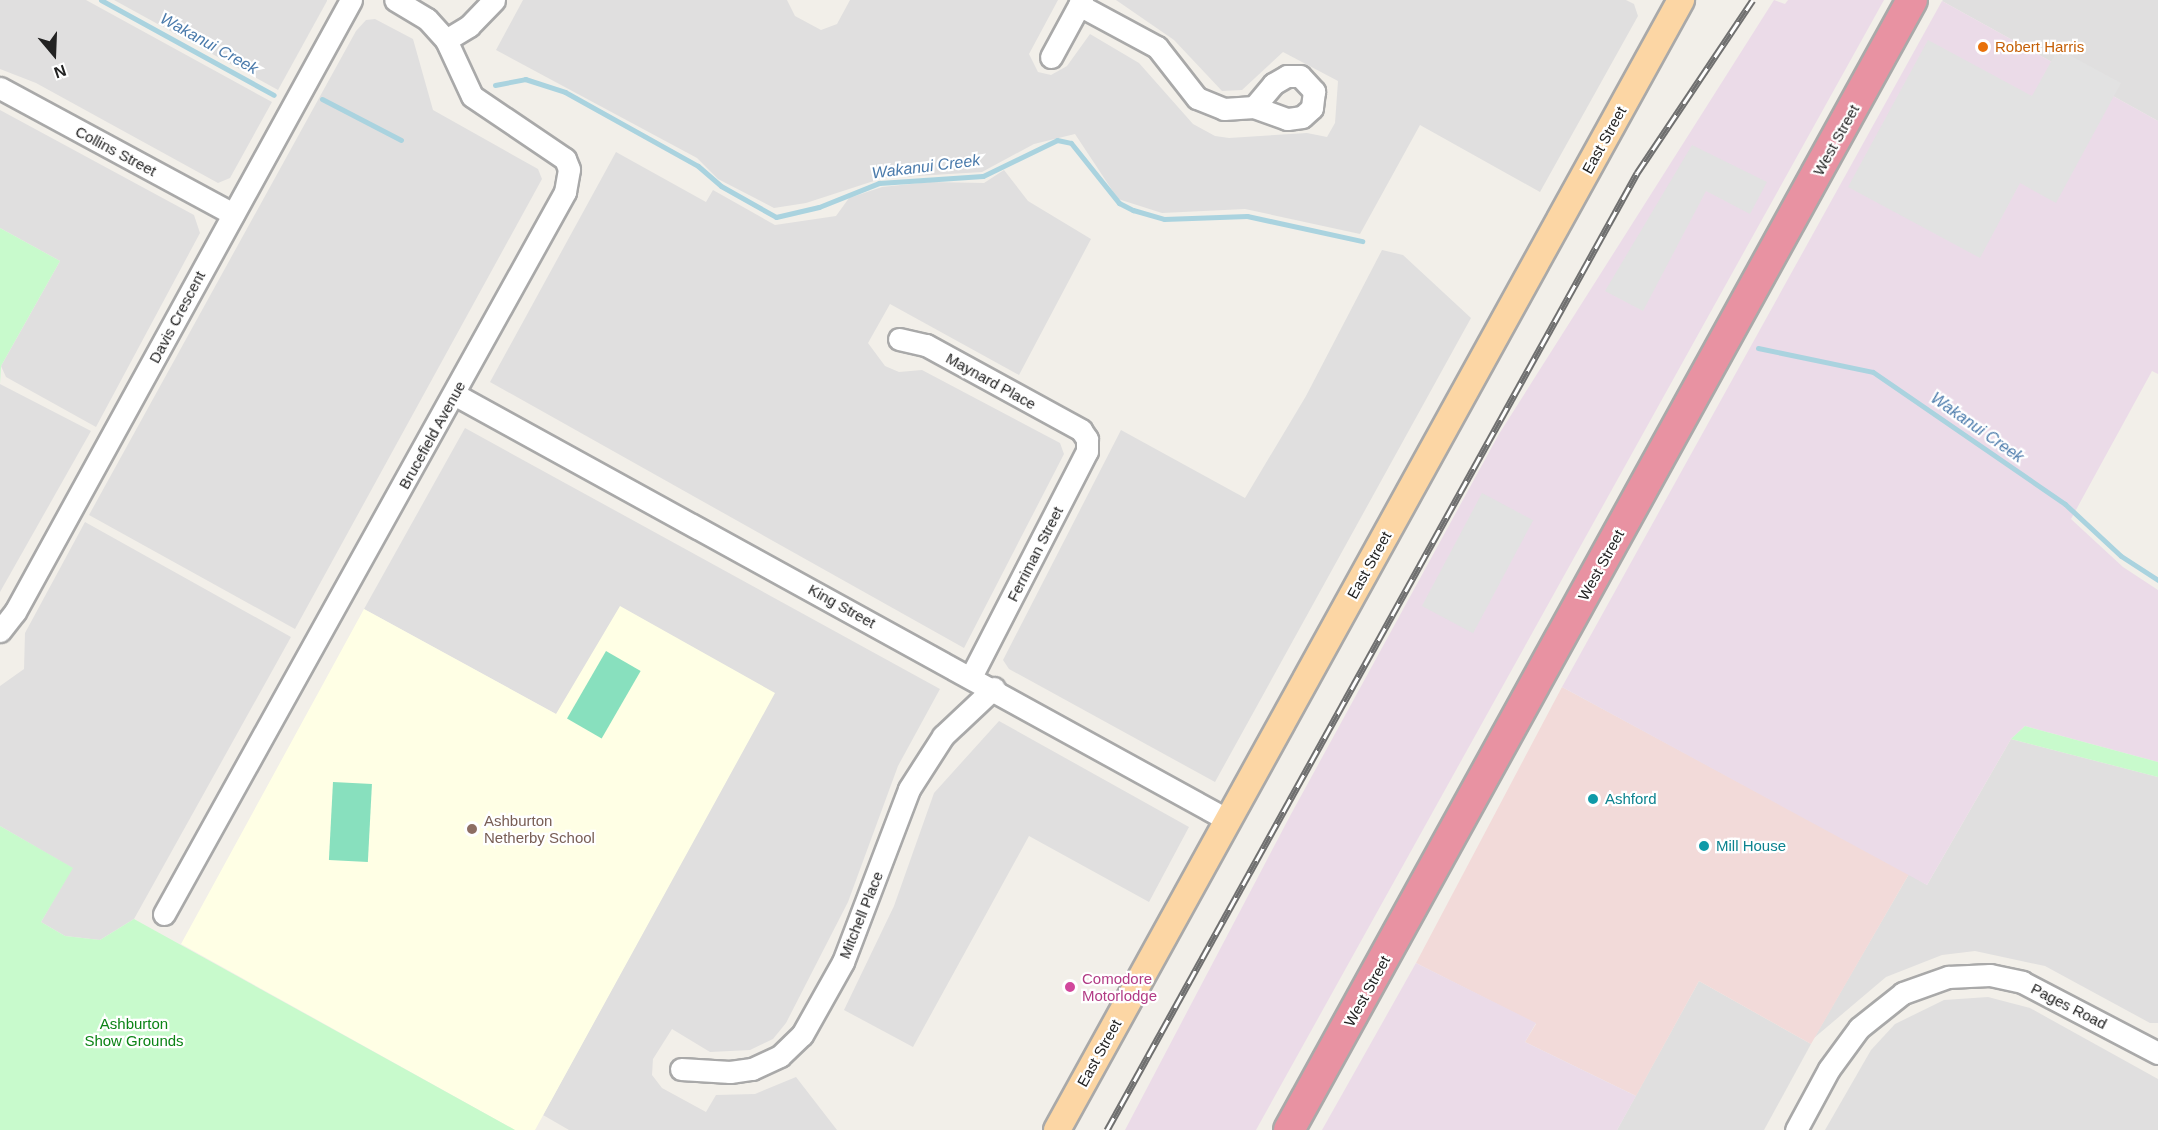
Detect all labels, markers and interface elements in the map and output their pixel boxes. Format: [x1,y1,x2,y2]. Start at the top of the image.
water label: Wakanui Creek [157,9,261,79]
north arrow [24,24,84,84]
place label: Robert Harris [1995,38,2084,56]
marker: Robert Harris [1976,40,1990,54]
text: N [52,62,68,81]
street label: West Street [1809,101,1863,179]
street label: East Street [1578,103,1630,177]
street label: Collins Street [72,122,160,180]
water label: Wakanui Creek [871,151,981,183]
street label: Davis Crescent [145,268,209,366]
street label: Maynard Place [943,349,1039,413]
street label: Brucefield Avenue [395,378,469,492]
water label: Wakanui Creek [1927,389,2027,467]
street label: Ferriman Street [1003,503,1067,605]
street label: West Street [1574,526,1628,604]
street label: East Street [1343,528,1395,602]
street label: King Street [805,580,879,632]
place label: Ashford [1605,790,1657,808]
marker: Ashford [1586,792,1600,806]
place label: Ashburton Netherby School [484,811,595,846]
marker: Ashburton Netherby School [465,822,479,836]
place label: Mill House [1716,837,1786,855]
marker: Mill House [1697,839,1711,853]
street label: Mitchell Place [835,869,887,961]
street label: West Street [1340,952,1394,1030]
place label: Comodore Motorlodge [1082,969,1157,1004]
street label: Pages Road [2028,979,2110,1033]
marker: Comodore Motorlodge [1063,980,1077,994]
park label: Ashburton Show Grounds [84,1014,184,1049]
street label: East Street [1073,1016,1125,1090]

